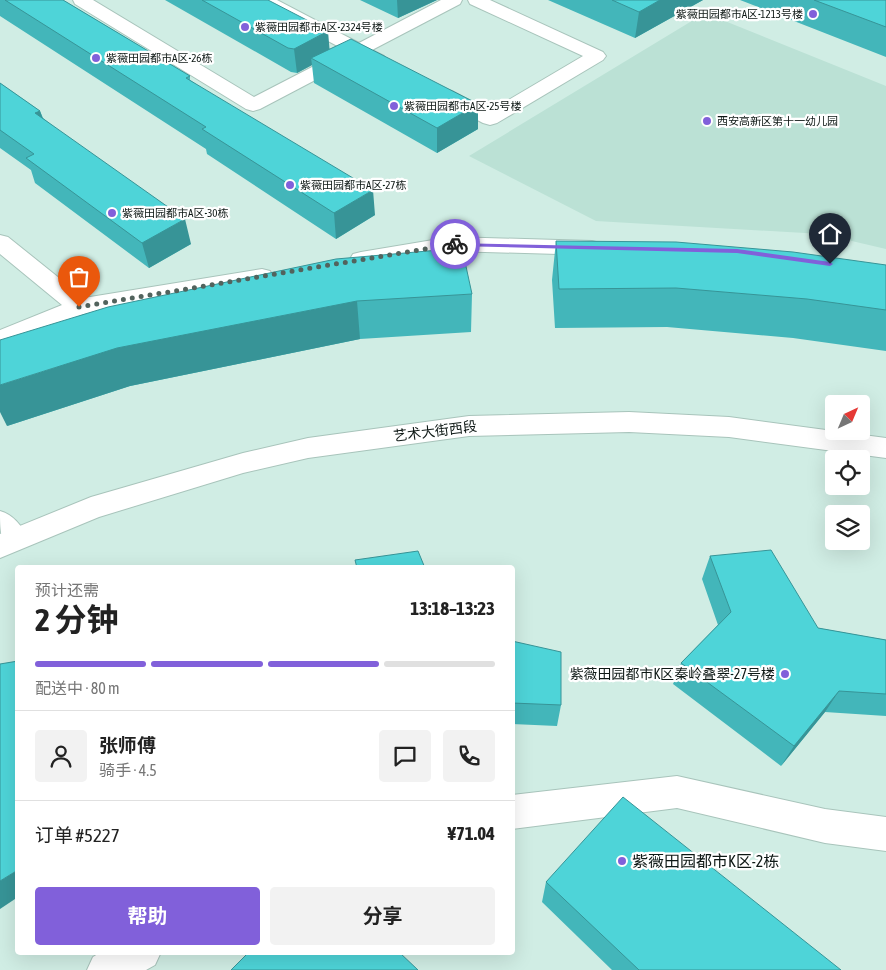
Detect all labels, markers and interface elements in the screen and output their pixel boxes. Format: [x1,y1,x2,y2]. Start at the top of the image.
place label: 紫薇田园都市A区-1213号楼 [676,8,803,20]
marker: 紫薇田园都市A区-1213号楼 [807,8,819,20]
marker: 紫薇田园都市A区-2324号楼 [239,21,251,33]
place label: 紫薇田园都市A区-2324号楼 [255,21,383,33]
marker: 紫薇田园都市A区-26栋 [90,52,102,64]
place label: 紫薇田园都市A区-26栋 [106,52,212,64]
marker: 紫薇田园都市A区-25号楼 [388,100,400,112]
place label: 紫薇田园都市A区-25号楼 [404,100,521,112]
marker: 西安高新区第十一幼儿园 [701,115,713,127]
place label: 西安高新区第十一幼儿园 [717,115,838,127]
marker: 紫薇田园都市A区-27栋 [284,179,296,191]
place label: 紫薇田园都市A区-27栋 [300,179,406,191]
marker: 紫薇田园都市A区-30栋 [106,207,118,219]
place label: 紫薇田园都市A区-30栋 [122,207,228,219]
pin [809,213,851,264]
courier [430,219,480,269]
icon: home [816,220,844,248]
icon: bike [441,230,469,258]
pin [58,256,100,307]
icon: bag [65,263,93,291]
north arrow [825,395,870,440]
map controls [825,395,870,550]
street label: 艺术大街西段 [392,418,478,444]
button: locate [825,450,870,495]
button: layers [825,505,870,550]
text: 预计还需 [35,581,99,599]
text: 13:18–13:23 [410,597,495,619]
text: 2 分钟 [35,601,118,638]
place label: 紫薇田园都市K区秦岭叠翠-27号楼 [569,666,775,682]
marker: 紫薇田园都市K区秦岭叠翠-27号楼 [779,668,791,680]
text: 配送中 · 80 m [35,679,120,697]
button: person [35,730,87,782]
button: chat [379,730,431,782]
button: phone [443,730,495,782]
text: 张师傅 [99,734,156,756]
text: 骑手 · 4.5 [99,761,157,779]
text: ¥71.04 [447,822,495,844]
text: 订单 #5227 [35,824,120,846]
place label: 紫薇田园都市K区-2栋 [632,852,779,870]
marker: 紫薇田园都市K区-2栋 [616,855,628,867]
button: 帮助 [35,887,260,945]
button: 分享 [270,887,495,945]

